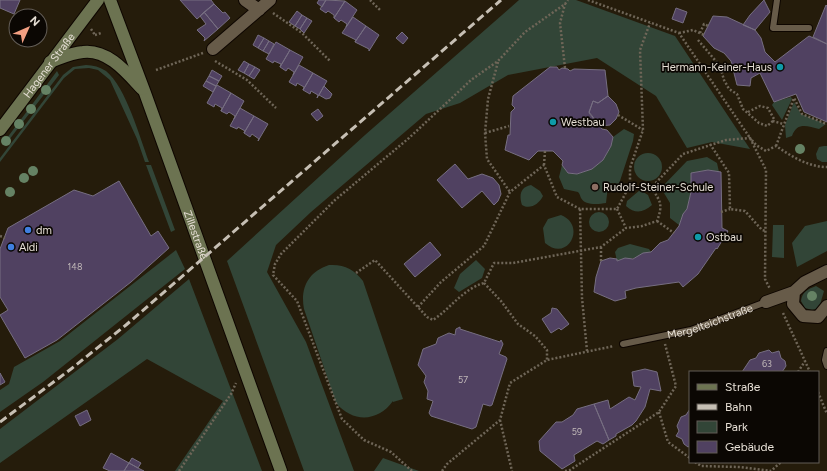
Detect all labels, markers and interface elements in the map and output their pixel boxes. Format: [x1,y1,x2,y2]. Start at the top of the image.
north arrow [8,8,48,48]
text: N [27,14,42,29]
street label: Hagener Straße [20,30,77,100]
place label: Hermann-Keiner-Haus [661,61,772,74]
marker: Hermann-Keiner-Haus [775,62,785,72]
place label: Westbau [561,116,605,129]
marker: Westbau [548,117,558,127]
place label: Rudolf-Steiner-Schule [603,181,713,194]
marker: Rudolf-Steiner-Schule [590,182,600,192]
street label: Zillestraße [181,208,211,261]
place label: dm [36,224,52,237]
marker: dm [23,225,33,235]
place label: Ostbau [706,231,742,244]
marker: Ostbau [693,232,703,242]
place label: Aldi [19,241,38,254]
marker: Aldi [6,242,16,252]
house number: 148 [68,261,83,272]
street label: Mergelteichstraße [666,301,755,341]
house number: 63 [762,358,772,369]
legend [689,371,819,463]
house number: 57 [458,374,468,385]
text: Straße [725,380,761,394]
text: Bahn [725,400,752,414]
text: Park [725,420,748,434]
house number: 59 [572,426,582,437]
text: Gebäude [725,440,775,454]

